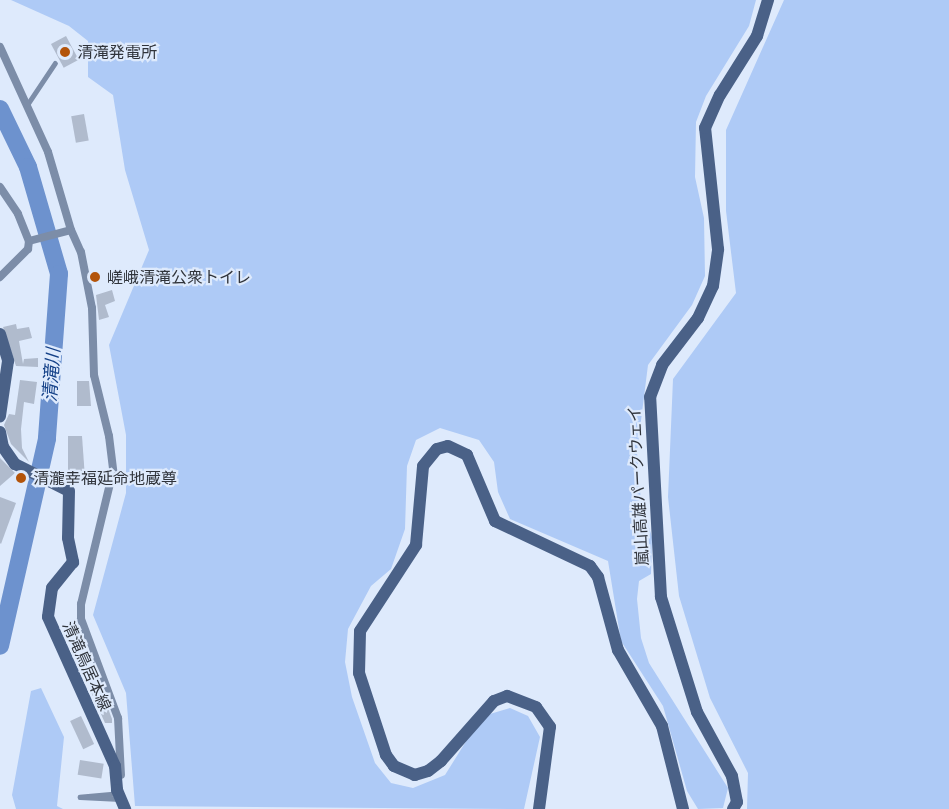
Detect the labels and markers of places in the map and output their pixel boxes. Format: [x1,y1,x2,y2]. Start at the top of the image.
place label: 清滝発電所 [77,42,157,62]
marker: 清滝発電所 [58,45,72,59]
place label: 嵯峨清滝公衆トイレ [107,267,251,287]
marker: 嵯峨清滝公衆トイレ [88,270,102,284]
place label: 清瀧幸福延命地蔵尊 [33,468,177,488]
marker: 清瀧幸福延命地蔵尊 [14,471,28,485]

